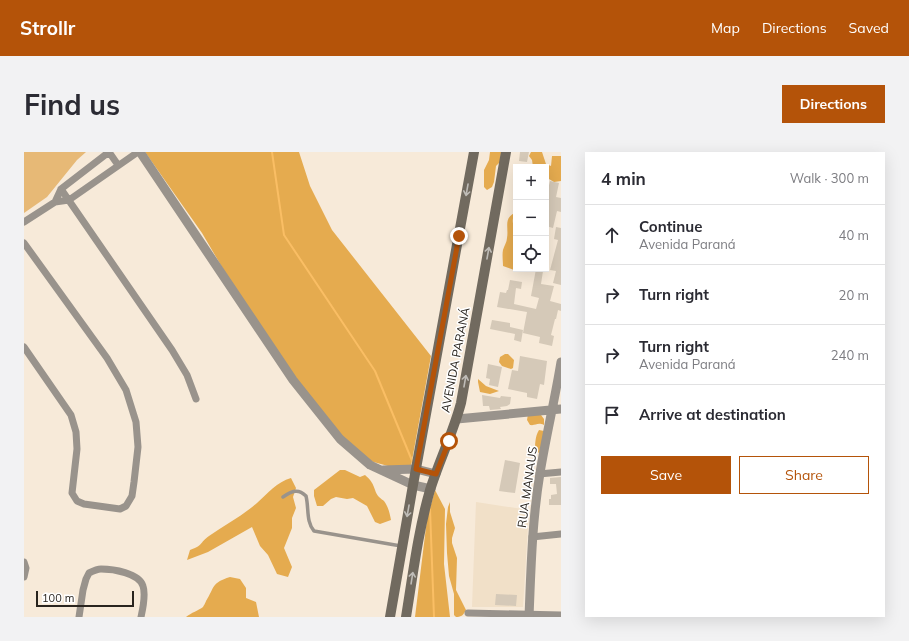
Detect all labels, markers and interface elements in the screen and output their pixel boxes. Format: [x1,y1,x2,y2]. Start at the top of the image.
text: Strollr [20,16,75,40]
text: Map [711,19,740,37]
text: Directions [762,19,827,37]
text: Saved [849,19,889,37]
button: Directions [782,85,885,123]
text: Find us [24,87,120,122]
map controls [513,164,549,272]
button: + [513,164,549,200]
text: 4 min [601,168,646,189]
text: Walk · 300 m [790,170,869,186]
one-way arrow [463,183,471,196]
button: − [513,200,549,236]
text: Continue [639,217,702,236]
icon: ahead [601,224,623,246]
route end [450,227,468,245]
text: 40 m [839,227,869,243]
button: locate [513,236,549,272]
text: Avenida Paraná [639,236,736,252]
one-way arrow [484,247,492,260]
icon: right [601,284,623,306]
text: Turn right [639,285,709,304]
text: 20 m [839,287,869,303]
street label: AVENIDA PARANÁ [437,306,473,414]
text: Turn right [639,337,709,356]
icon: right [601,344,623,366]
text: 240 m [831,347,869,363]
text: Avenida Paraná [639,356,736,372]
one-way arrow [461,375,469,388]
icon: arrive [601,404,623,426]
text: Arrive at destination [639,405,786,424]
route start [440,432,458,450]
street label: RUA MANAUS [514,445,540,529]
button: Save [601,456,731,494]
button: Share [739,456,869,494]
one-way arrow [404,504,412,517]
one-way arrow [408,572,416,585]
scale bar [36,589,134,608]
text: 100 m [42,591,74,605]

